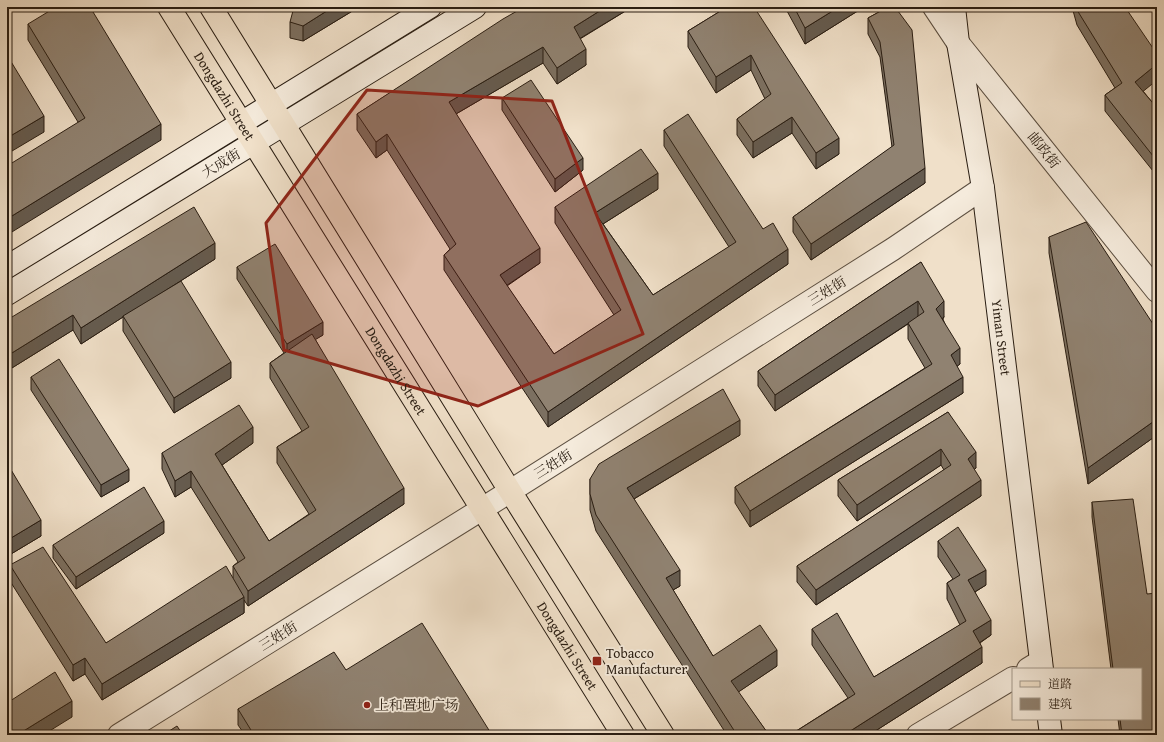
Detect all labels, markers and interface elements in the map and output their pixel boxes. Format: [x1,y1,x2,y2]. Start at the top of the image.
street label: Dongdazhi Street [189,48,260,144]
street label: 邮政街 [1023,127,1065,173]
street label: 大成街 [198,144,244,182]
street label: 三姓街 [804,271,850,311]
street label: Yiman Street [987,298,1016,377]
street label: Dongdazhi Street [361,323,431,419]
street label: 三姓街 [530,444,576,484]
street label: Dongdazhi Street [532,598,603,694]
street label: 三姓街 [255,616,301,656]
place label: Tobacco Manufacturer [606,643,687,679]
marker: Tobacco Manufacturer [591,655,603,667]
legend [1012,668,1142,720]
text: 道路 [1048,675,1072,692]
place label: 上和置地广场 [375,695,459,715]
text: 建筑 [1048,695,1072,712]
marker: 上和置地广场 [362,700,372,710]

